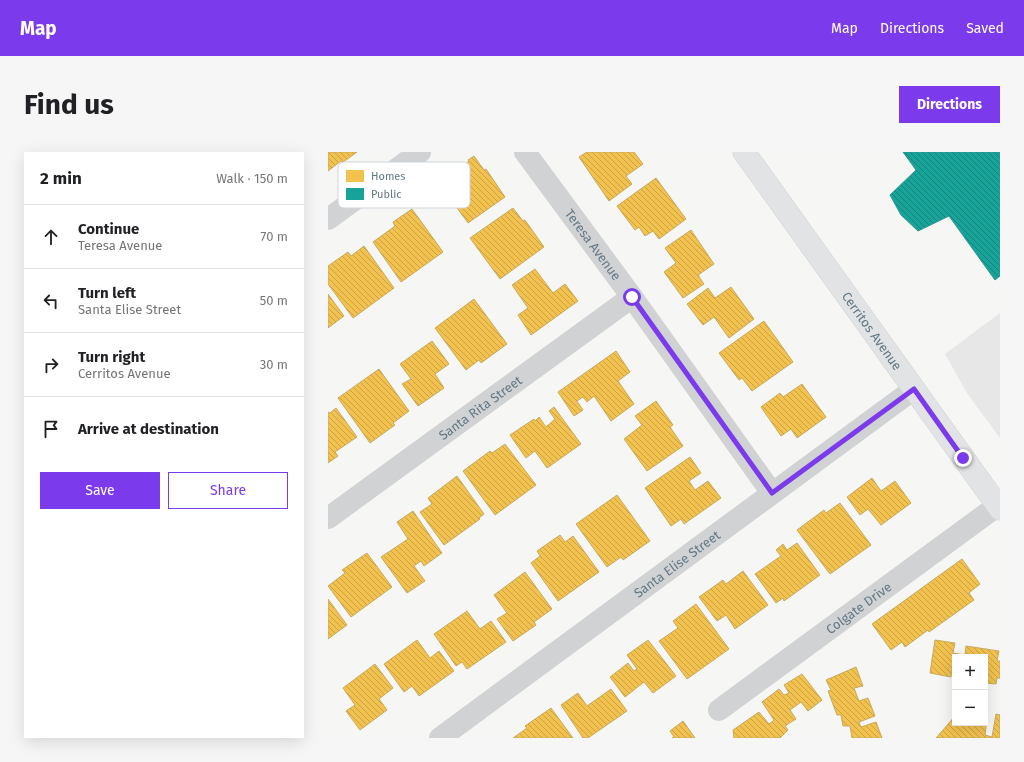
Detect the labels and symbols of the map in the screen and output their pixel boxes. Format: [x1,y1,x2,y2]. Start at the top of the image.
legend [338,162,470,208]
text: Homes [371,170,405,183]
text: Public [371,188,402,201]
street label: Teresa Avenue [562,206,624,283]
route start [623,288,641,306]
street label: Cerritos Avenue [839,289,905,373]
street label: Santa Rita Street [436,373,525,443]
route end [954,449,972,467]
street label: Santa Elise Street [631,527,723,601]
street label: Colgate Drive [823,579,894,637]

